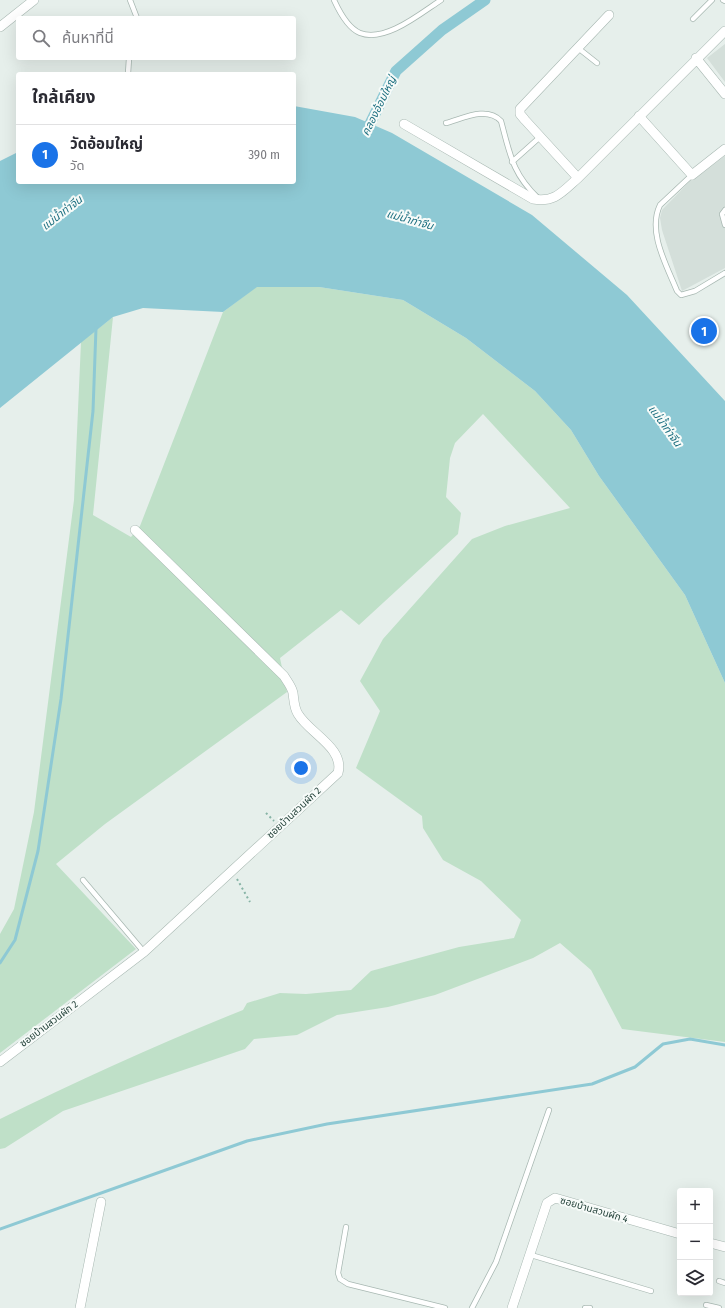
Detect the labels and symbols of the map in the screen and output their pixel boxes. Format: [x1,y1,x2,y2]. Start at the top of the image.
water label: คลองอ้อมใหญ่ [359,72,400,138]
water label: แม่น้ำท่าจีน [38,191,86,233]
water label: แม่น้ำท่าจีน [385,205,437,233]
pin: 1 [691,316,717,346]
water label: แม่น้ำท่าจีน [646,402,687,450]
your location [291,758,311,778]
street label: ซอยบ้านสวนผัก 2 [264,785,324,841]
street label: ซอยบ้านสวนผัก 2 [18,998,81,1050]
street label: ซอยบ้านสวนผัก 4 [559,1195,629,1225]

